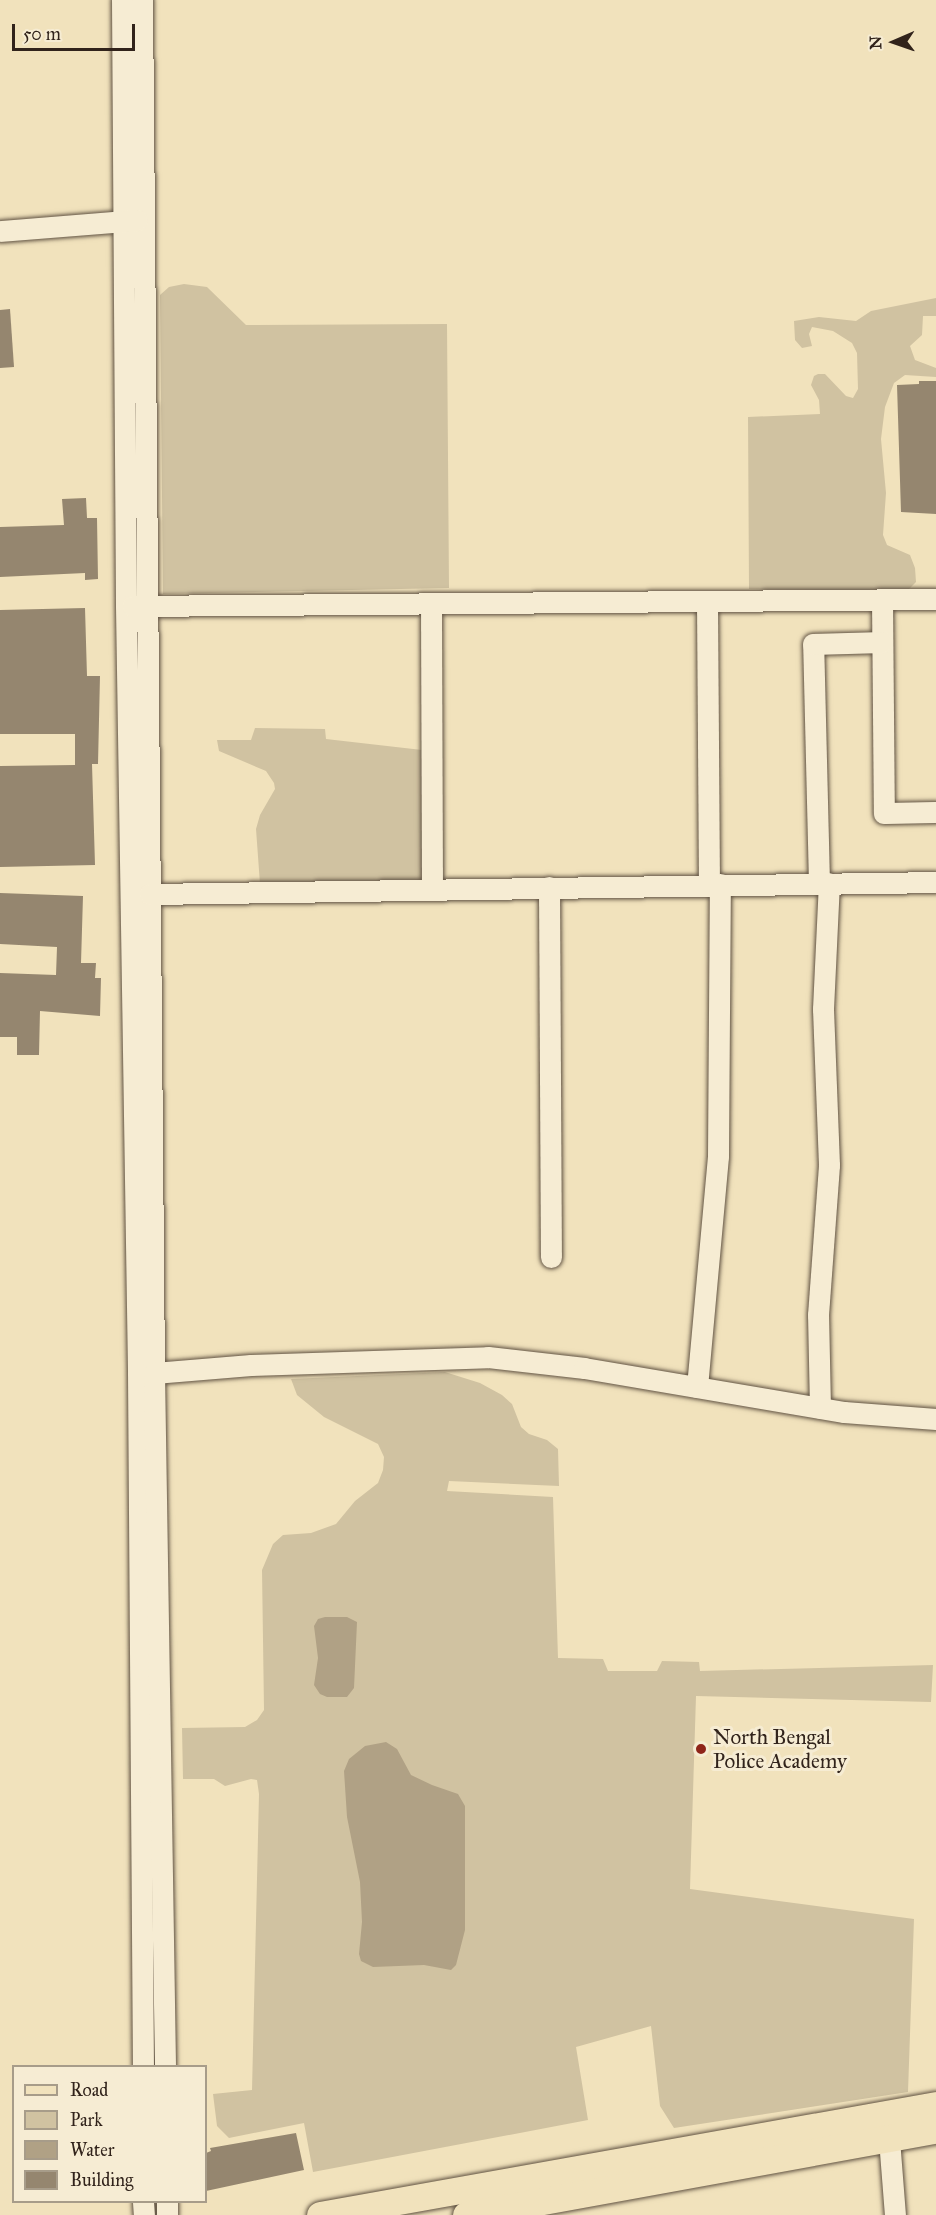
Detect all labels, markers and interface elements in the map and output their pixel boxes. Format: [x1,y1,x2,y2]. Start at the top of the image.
scale bar [15,12,138,50]
north arrow [864,12,924,72]
text: 50 m [23,23,61,45]
text: N [866,36,885,50]
place label: North Bengal Police Academy [713,1724,847,1774]
marker: North Bengal Police Academy [694,1742,708,1756]
legend [12,2065,207,2203]
text: Road [70,2079,108,2101]
text: Park [70,2109,103,2131]
text: Water [70,2139,114,2161]
text: Building [70,2169,133,2191]

